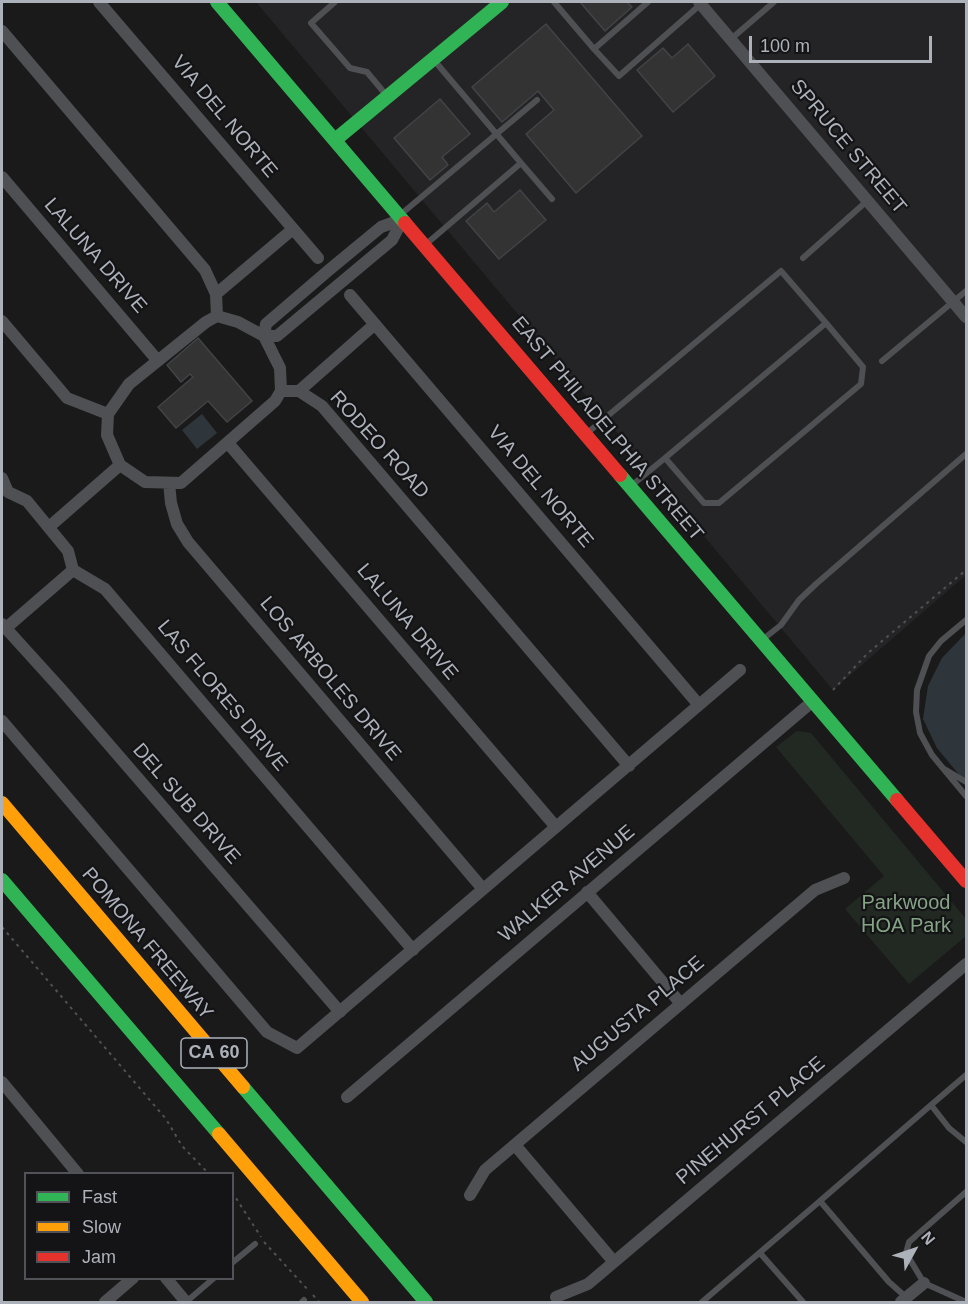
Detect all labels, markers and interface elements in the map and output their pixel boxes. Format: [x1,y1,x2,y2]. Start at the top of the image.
scale bar [752,24,935,62]
text: 100 m [760,36,810,56]
street label: VIA DEL NORTE [166,51,282,183]
street label: SPRUCE STREET [785,75,911,219]
street label: LALUNA DRIVE [39,194,151,318]
street label: EAST PHILADELPHIA STREET [506,312,708,546]
street label: RODEO ROAD [324,386,434,504]
street label: VIA DEL NORTE [482,421,598,553]
street label: LALUNA DRIVE [351,559,463,685]
street label: LOS ARBOLES DRIVE [254,592,406,766]
street label: LAS FLORES DRIVE [152,615,292,777]
street label: DEL SUB DRIVE [127,739,245,869]
street label: WALKER AVENUE [494,820,640,948]
street label: POMONA FREEWAY [76,863,218,1025]
park label: Parkwood HOA Park [861,891,951,938]
street label: AUGUSTA PLACE [567,951,709,1077]
road number: CA 60 [181,1038,247,1068]
street label: PINEHURST PLACE [672,1052,830,1190]
legend [24,1172,234,1280]
text: Fast [82,1187,117,1207]
text: Slow [82,1217,121,1237]
north arrow [884,1220,944,1280]
text: N [918,1228,938,1248]
text: Jam [82,1247,116,1267]

